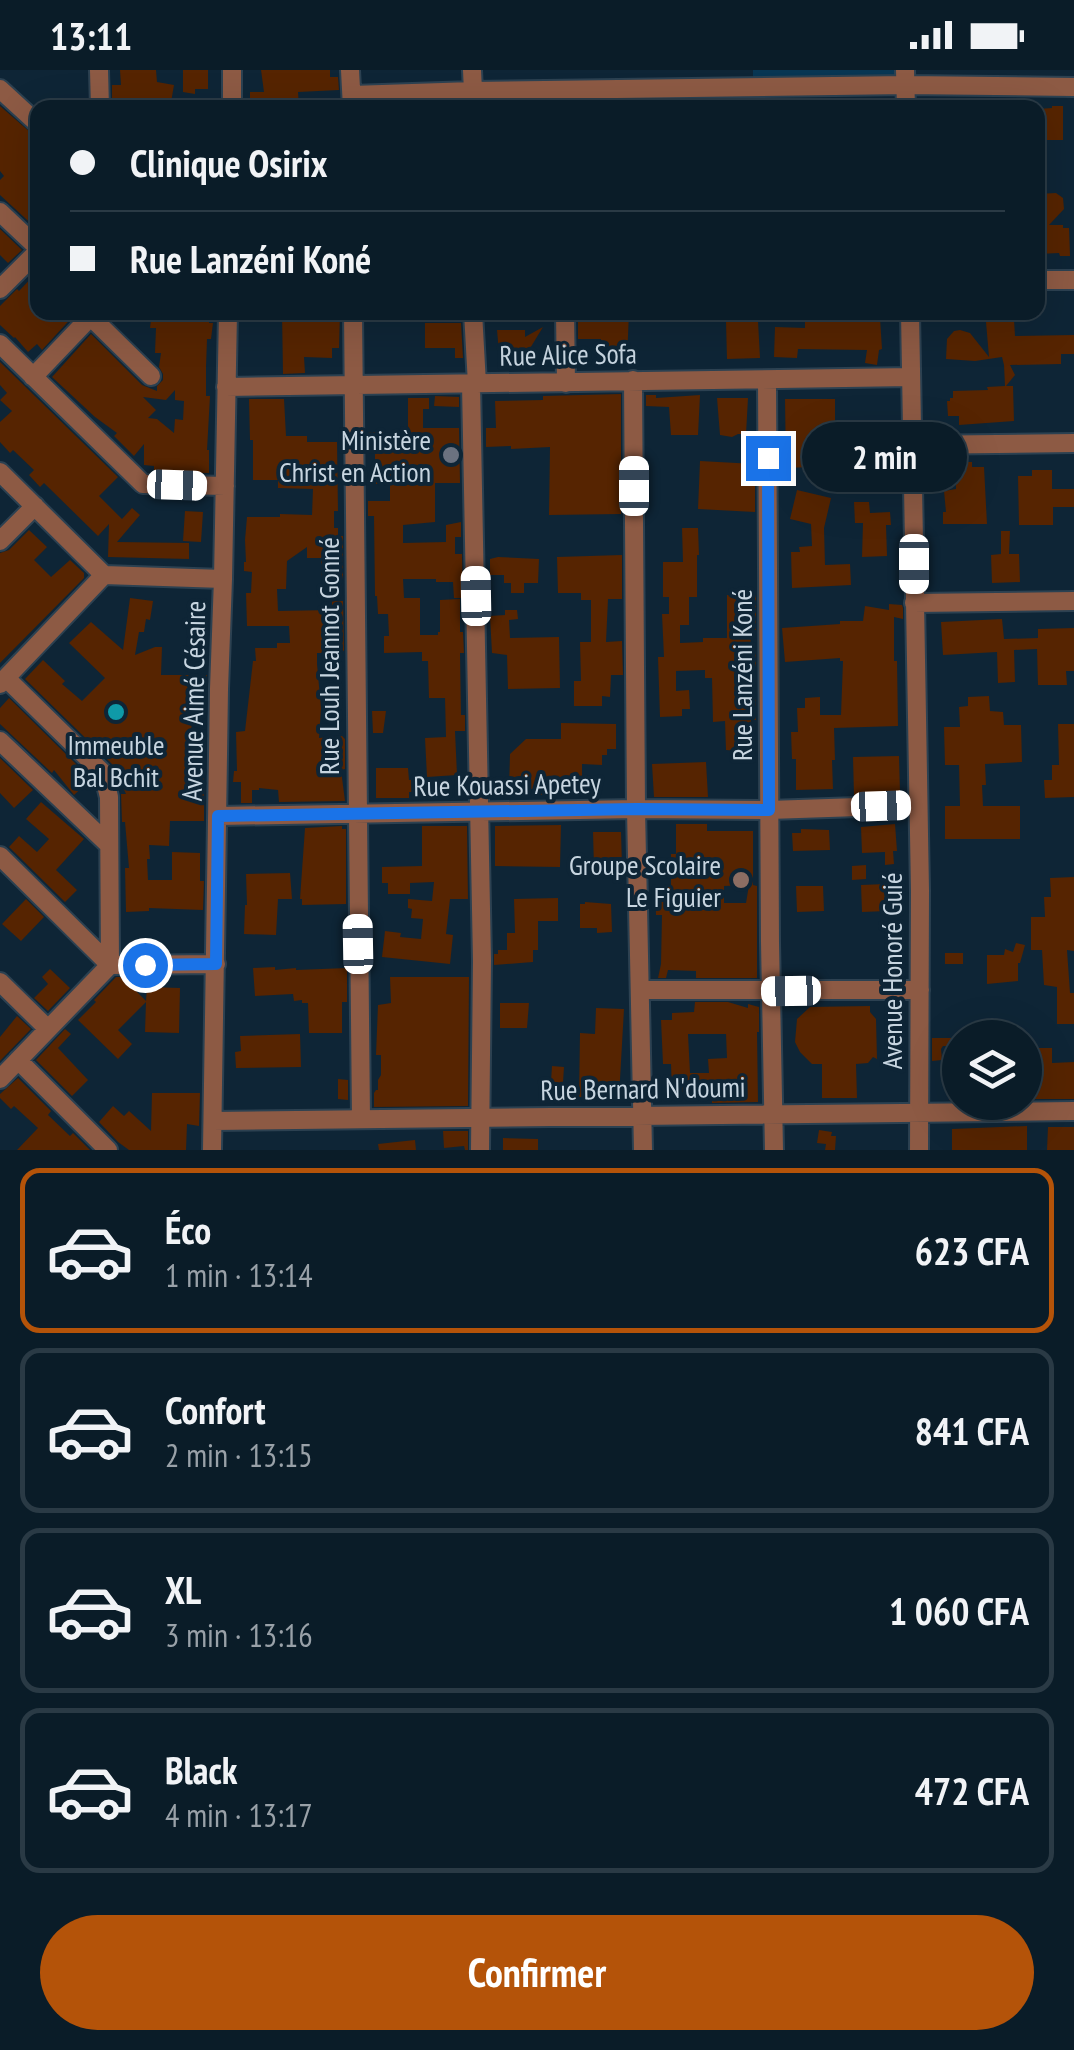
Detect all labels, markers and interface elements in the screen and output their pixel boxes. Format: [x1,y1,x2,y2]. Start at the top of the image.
text: 13:11 [50,11,132,60]
text: Clinique Osirix [130,138,327,187]
text: Rue Lanzéni Koné [130,234,371,283]
street label: Rue Alice Sofa [499,334,637,374]
place label: Ministère Christ en Action [279,421,431,490]
callout: 2 min [803,423,968,493]
route end [746,436,791,481]
text: 2 min [852,436,917,478]
marker: Ministère Christ en Action [440,444,462,466]
car [619,456,649,516]
car [146,469,208,501]
car [899,534,929,594]
street label: Rue Louh Jeannot Gonné [310,537,347,775]
car [460,566,492,626]
street label: Rue Lanzéni Koné [723,589,760,761]
street label: Avenue Aimé Césaire [173,600,213,802]
marker: Immeuble Bal Bchit [105,701,127,723]
place label: Immeuble Bal Bchit [68,726,164,795]
street label: Rue Kouassi Apetey [413,764,602,804]
car [850,790,912,822]
place label: Groupe Scolaire Le Figuier [569,846,721,915]
marker: Groupe Scolaire Le Figuier [730,869,752,891]
street label: Avenue Honoré Guié [873,873,910,1069]
car [342,914,374,974]
route start [123,943,168,988]
car [761,975,821,1007]
map controls [942,1020,1042,1120]
button: layers [942,1020,1042,1120]
street label: Rue Bernard N'doumi [540,1068,746,1108]
text: Éco [165,1205,211,1254]
icon: car [45,1206,135,1296]
text: 623 CFA [915,1226,1029,1275]
text: 1 min · 13:14 [165,1254,313,1296]
text: Confort [165,1385,265,1434]
icon: car [45,1386,135,1476]
text: 841 CFA [915,1406,1029,1455]
text: 2 min · 13:15 [165,1434,313,1476]
text: XL [165,1565,201,1614]
icon: car [45,1566,135,1656]
text: 1 060 CFA [889,1586,1029,1635]
text: 3 min · 13:16 [165,1614,313,1656]
text: Black [165,1745,238,1794]
icon: car [45,1746,135,1836]
text: 472 CFA [915,1766,1029,1815]
text: 4 min · 13:17 [165,1794,313,1836]
button: Confirmer [40,1915,1034,2030]

